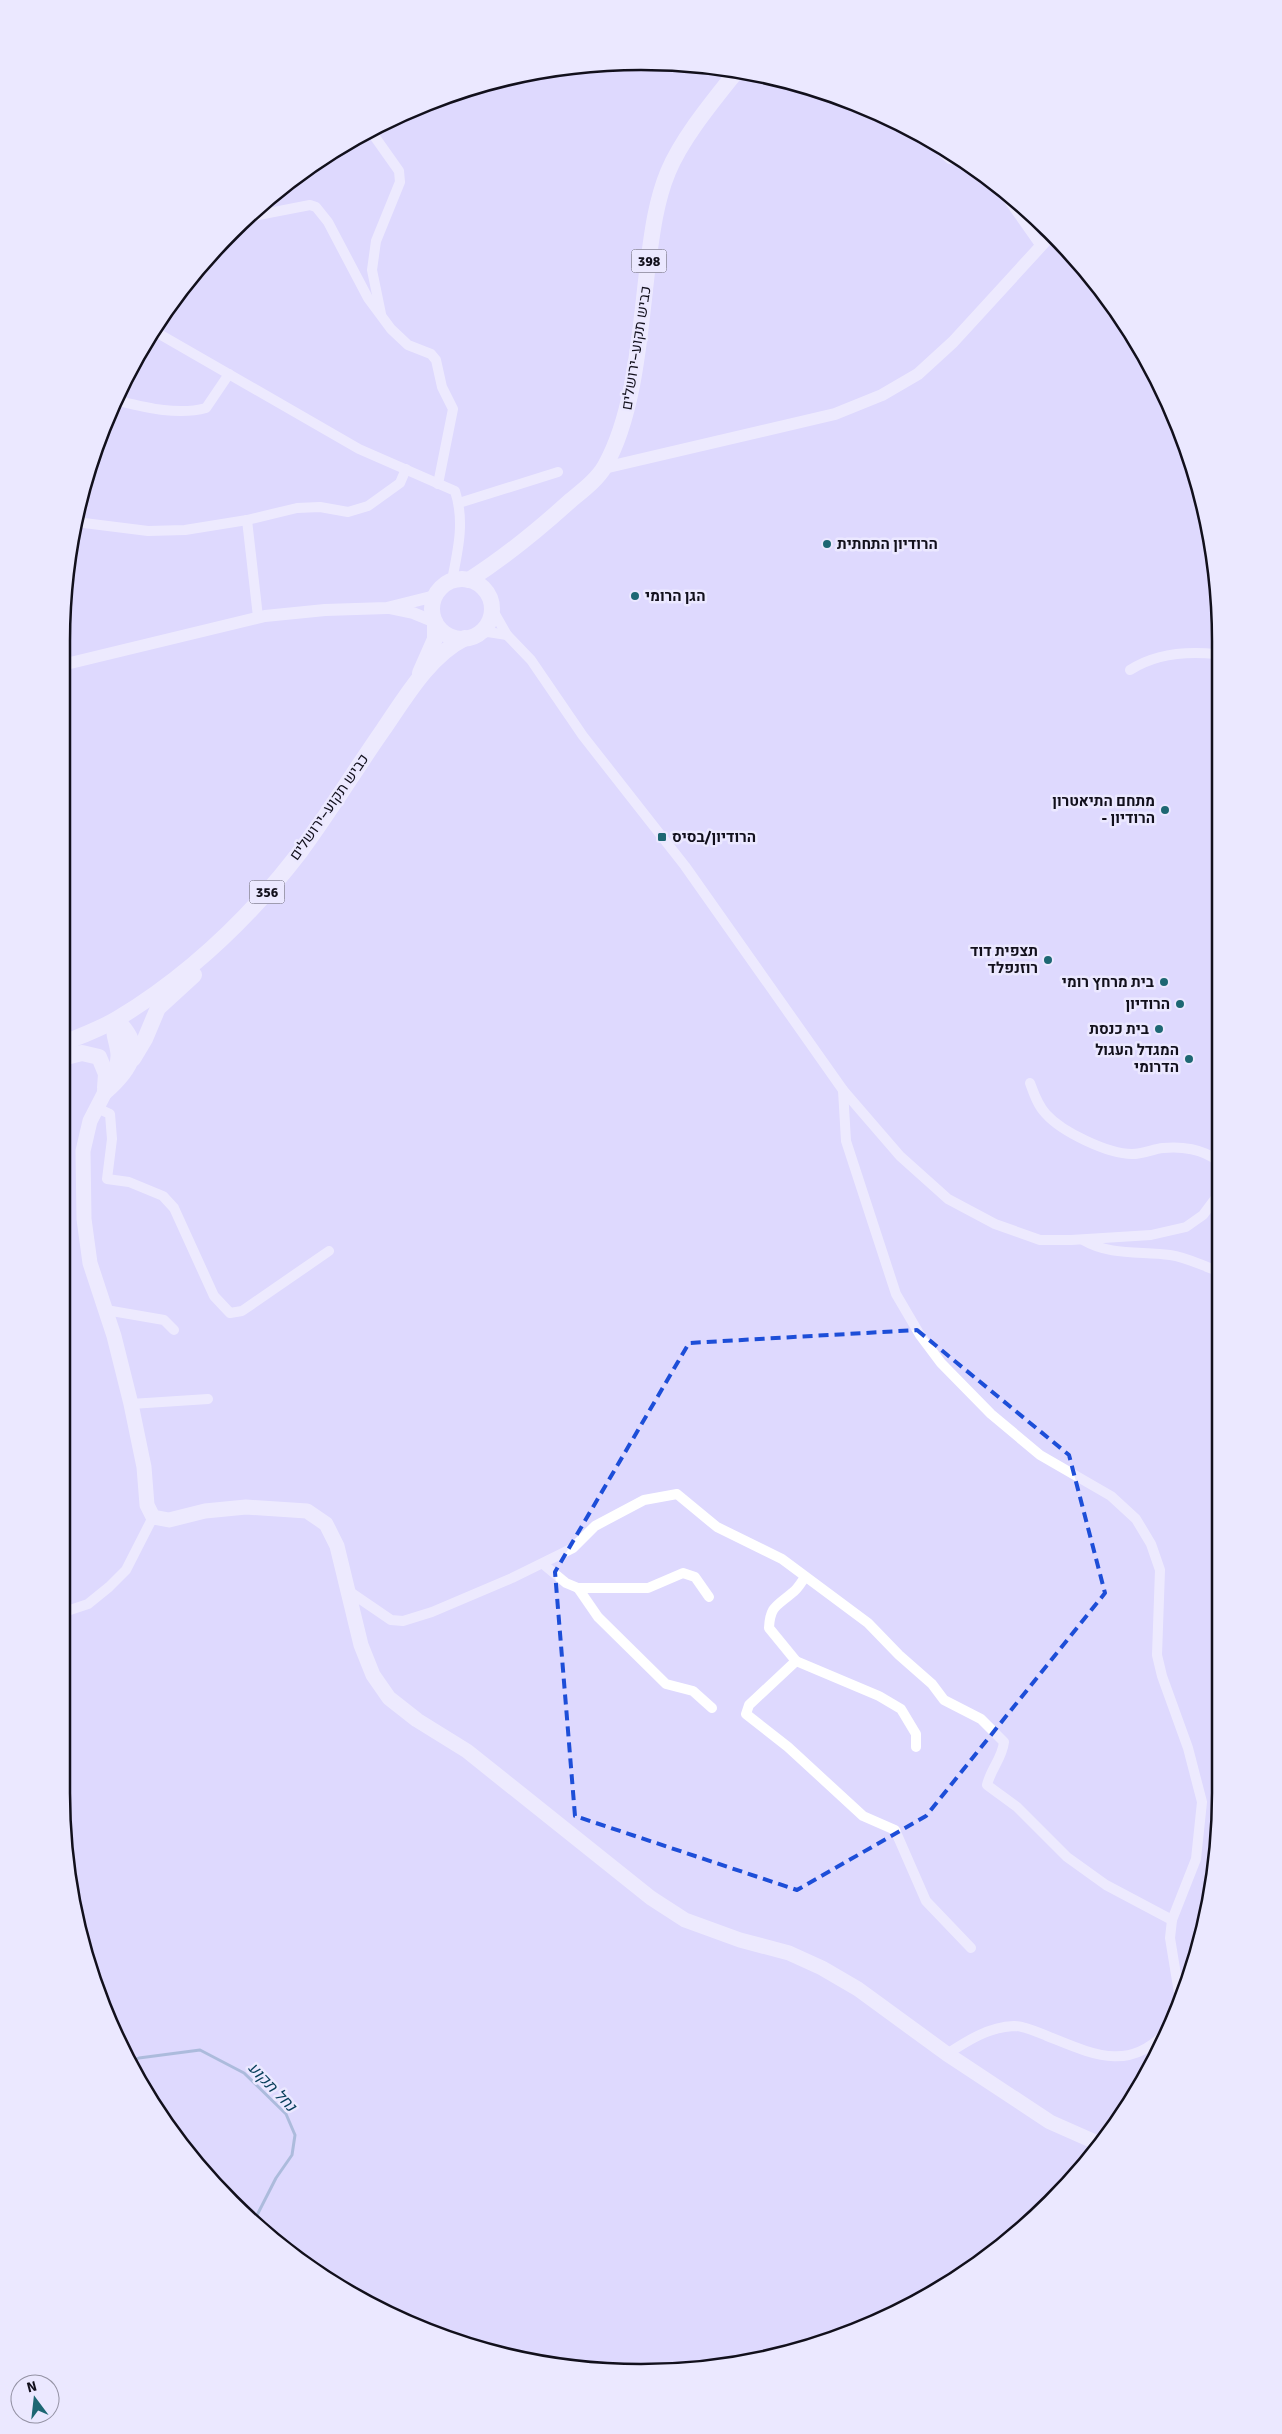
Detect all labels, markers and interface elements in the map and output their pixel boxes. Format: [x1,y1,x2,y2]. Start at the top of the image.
road number: 398 [632,250,666,272]
street label: כביש תקוע–ירושלים [617,285,655,411]
place label: הרודיון התחתית [837,535,938,553]
marker: הרודיון התחתית [821,538,833,550]
place label: הגן הרומי [645,587,705,605]
marker: הגן הרומי [629,590,641,602]
street label: כביש תקוע–ירושלים [286,750,372,864]
place label: מתחם התיאטרון - הרודיון [1052,792,1155,827]
marker: מתחם התיאטרון - הרודיון [1159,804,1171,816]
place label: הרודיון/בסיס [672,828,756,846]
marker: הרודיון/בסיס [656,831,668,843]
road number: 356 [250,880,284,904]
place label: תצפית דוד רוזנפלד [970,942,1038,977]
marker: תצפית דוד רוזנפלד [1042,954,1054,966]
place label: בית מרחץ רומי [1062,973,1154,991]
marker: בית מרחץ רומי [1158,976,1170,988]
place label: הרודיון [1125,995,1170,1013]
marker: הרודיון [1174,998,1186,1010]
place label: בית כנסת [1089,1020,1149,1038]
marker: בית כנסת [1153,1023,1165,1035]
place label: המגדל העגול הדרומי [1095,1041,1179,1076]
marker: המגדל העגול הדרומי [1183,1053,1195,1065]
water label: נחל תקוע [244,2058,301,2117]
north arrow [10,2374,60,2424]
text: N [25,2377,39,2396]

